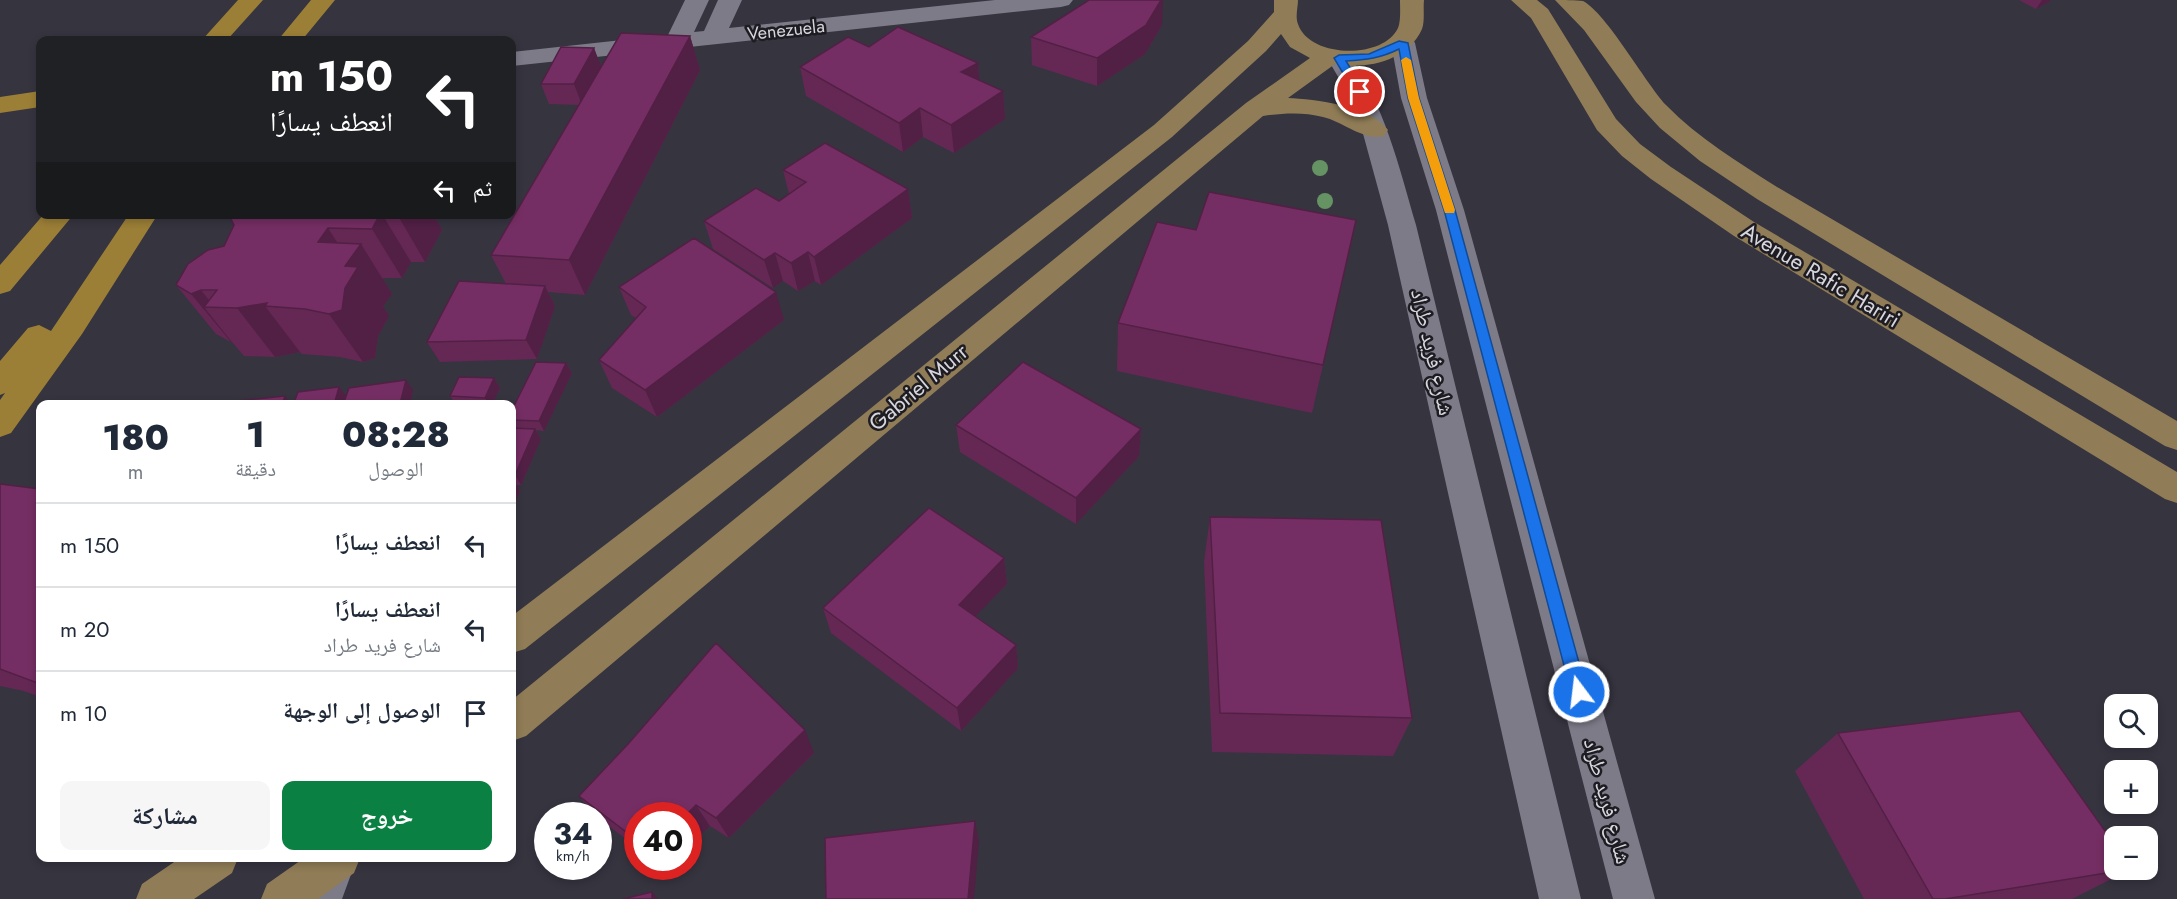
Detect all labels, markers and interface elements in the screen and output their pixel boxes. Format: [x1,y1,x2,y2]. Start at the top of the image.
street label: Venezuela [746,13,826,47]
text: 150 m [270,46,393,107]
icon: left [414,60,492,138]
pin [1334,66,1385,117]
icon: arrive [1343,75,1376,108]
text: انعطف يسارًا [270,102,393,141]
text: ثم [473,172,492,204]
icon: left [428,174,461,207]
street label: Avenue Rafic Hariri [1736,215,1906,335]
street label: شارع فريد طراد [1403,286,1463,418]
street label: Gabriel Murr [861,336,975,438]
text: 1 [246,408,265,460]
text: 08:28 [342,408,450,460]
text: 180 [102,411,169,463]
text: دقيقة [235,455,276,484]
text: الوصول [368,455,424,484]
text: m [128,458,143,487]
text: انعطف يسارًا [335,526,441,558]
text: 150 m [60,529,119,561]
icon: left [459,529,492,562]
text: انعطف يسارًا [335,593,441,625]
text: 20 m [60,613,110,645]
icon: left [459,613,492,646]
text: شارع فريد طراد [324,631,441,660]
position arrow [1547,660,1611,724]
text: الوصول إلى الوجهة [283,694,441,726]
map controls [2104,694,2158,880]
button: search [2104,694,2158,748]
text: 10 m [60,697,107,729]
icon: arrive [459,697,492,730]
street label: شارع فريد طراد [1576,735,1640,867]
button: + [2104,760,2158,814]
button: مشاركة [60,781,270,850]
button: خروج [282,781,492,850]
speed limit sign: 40 [624,802,702,880]
text: 34 [553,812,593,855]
button: − [2104,826,2158,880]
text: km/h [556,845,590,867]

